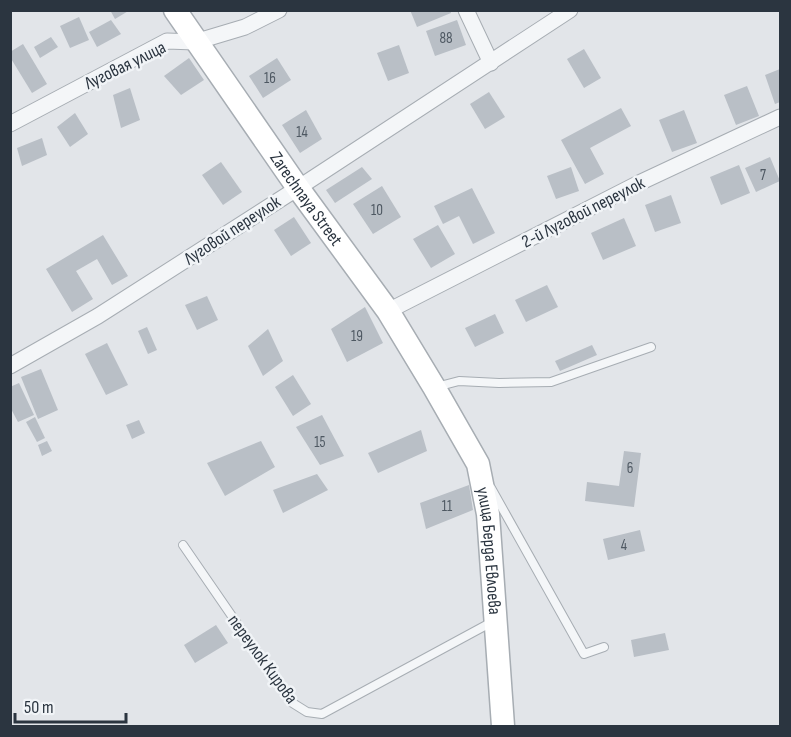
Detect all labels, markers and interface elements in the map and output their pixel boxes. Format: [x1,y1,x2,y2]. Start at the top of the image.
house number: 88 [439,29,453,48]
street label: Луговая улица [80,37,169,95]
house number: 16 [264,69,276,88]
house number: 14 [296,123,308,142]
street label: Zarechnaya Street [265,148,347,250]
house number: 7 [760,166,766,185]
street label: 2-й Луговой переулок [518,172,648,252]
street label: Луговой переулок [179,191,285,270]
house number: 10 [371,201,383,220]
house number: 19 [351,327,363,346]
house number: 15 [314,433,326,452]
house number: 6 [627,459,633,478]
street label: улица Берда Евлоева [472,485,505,615]
house number: 11 [442,497,453,516]
house number: 4 [621,536,627,555]
street label: переулок Кирова [223,611,302,708]
scale bar [15,686,126,724]
text: 50 m [24,697,54,718]

